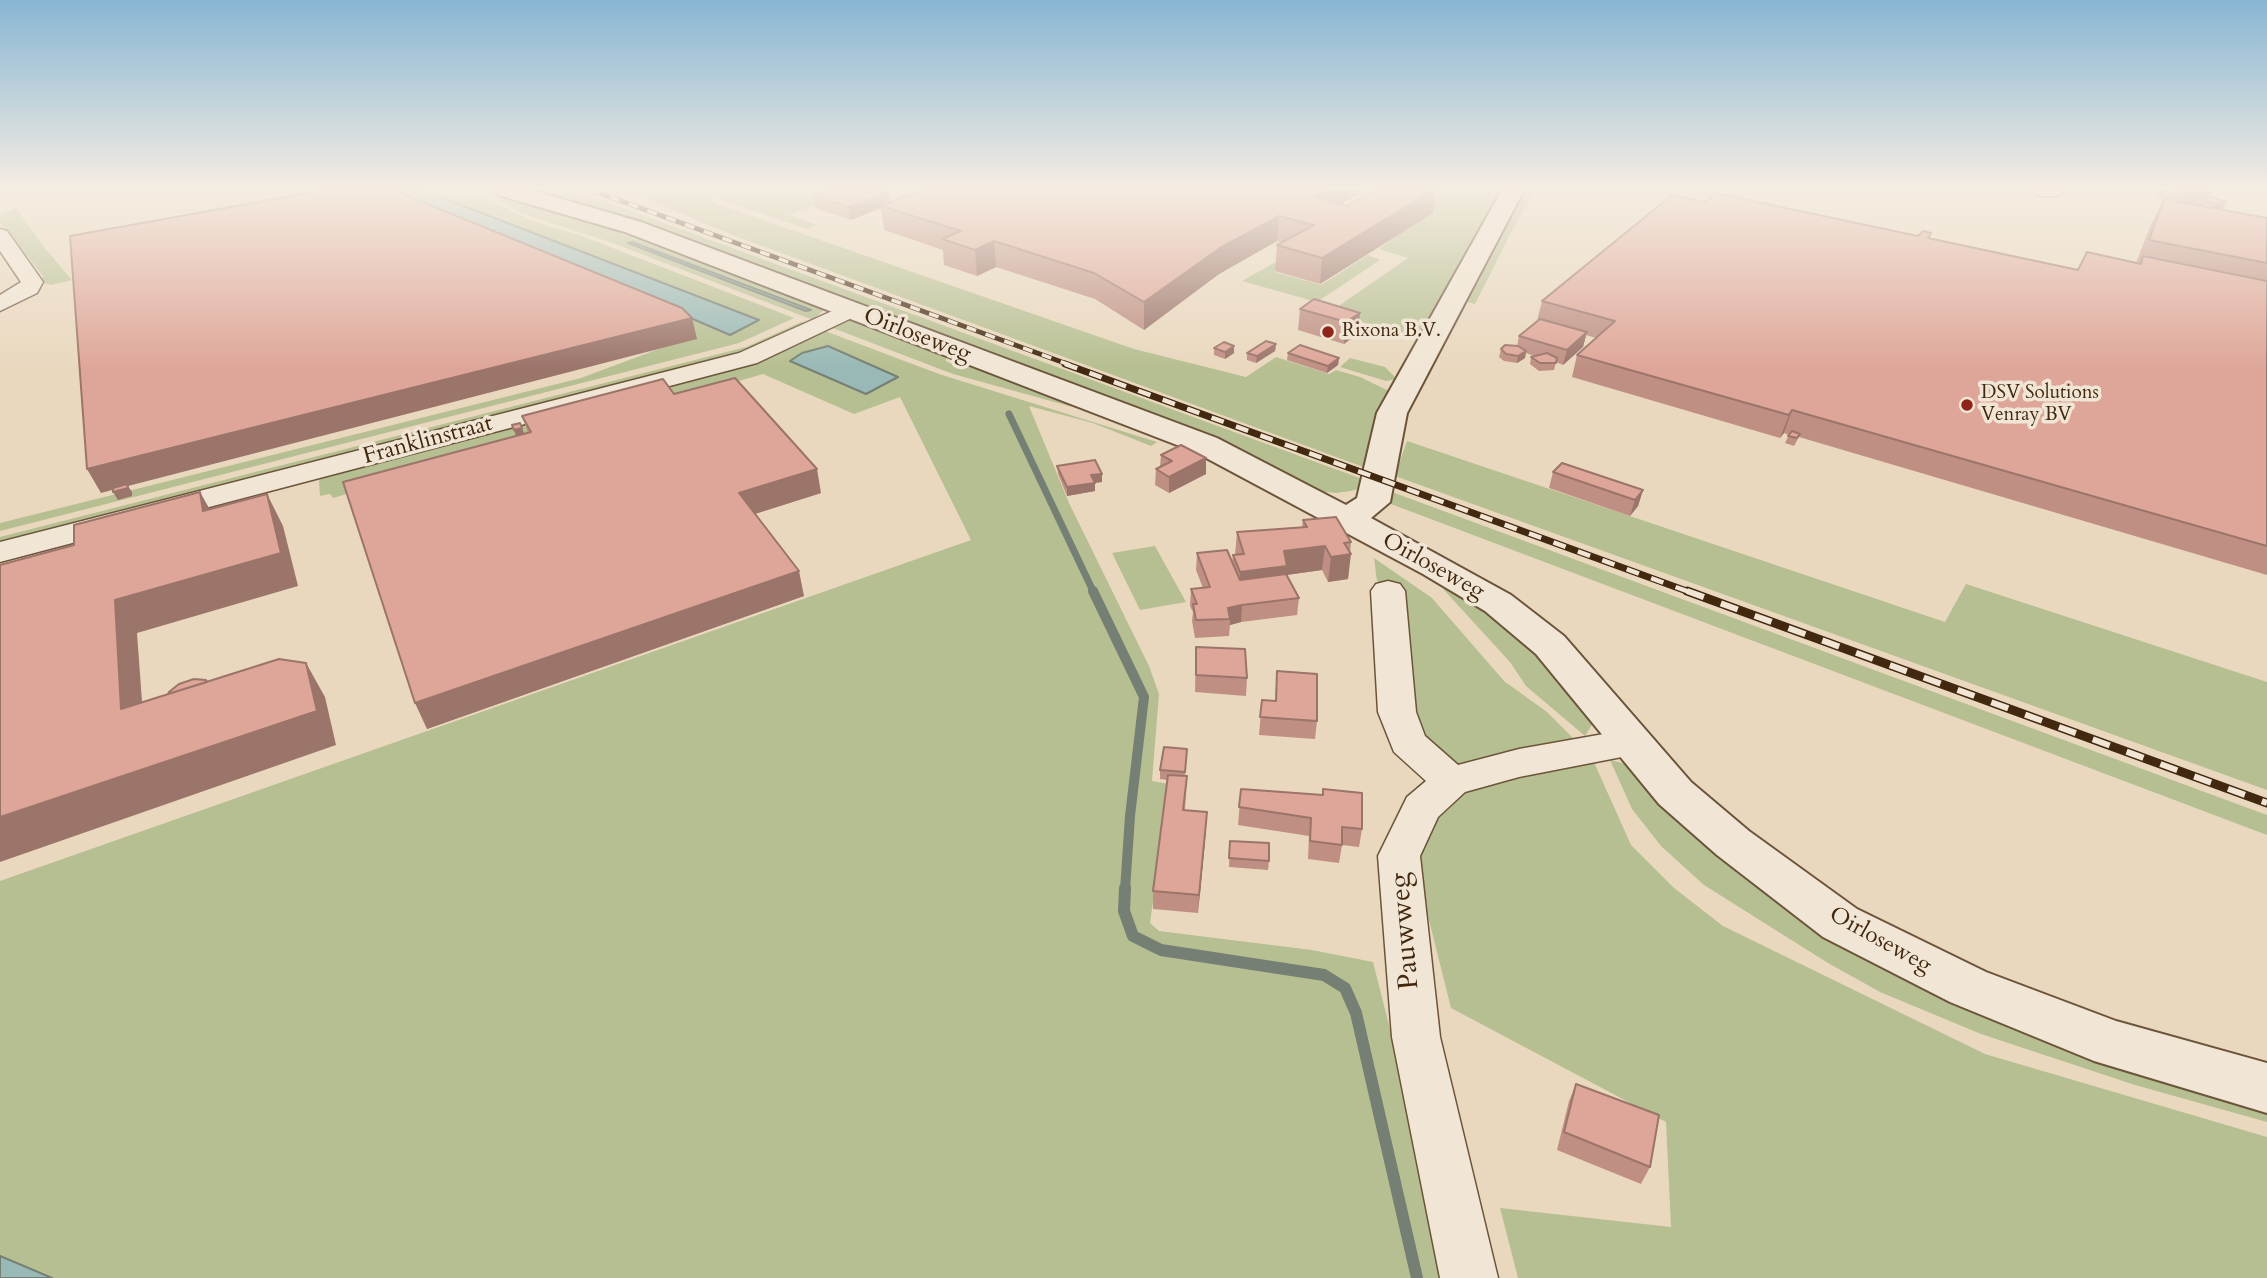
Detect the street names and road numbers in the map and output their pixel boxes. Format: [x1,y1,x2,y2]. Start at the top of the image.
street label: Oirloseweg [859,303,975,369]
street label: Franklinstraat [360,410,496,472]
street label: Oirloseweg [1377,528,1489,606]
street label: Pauwweg [1384,871,1428,991]
street label: Oirloseweg [1824,902,1936,980]

